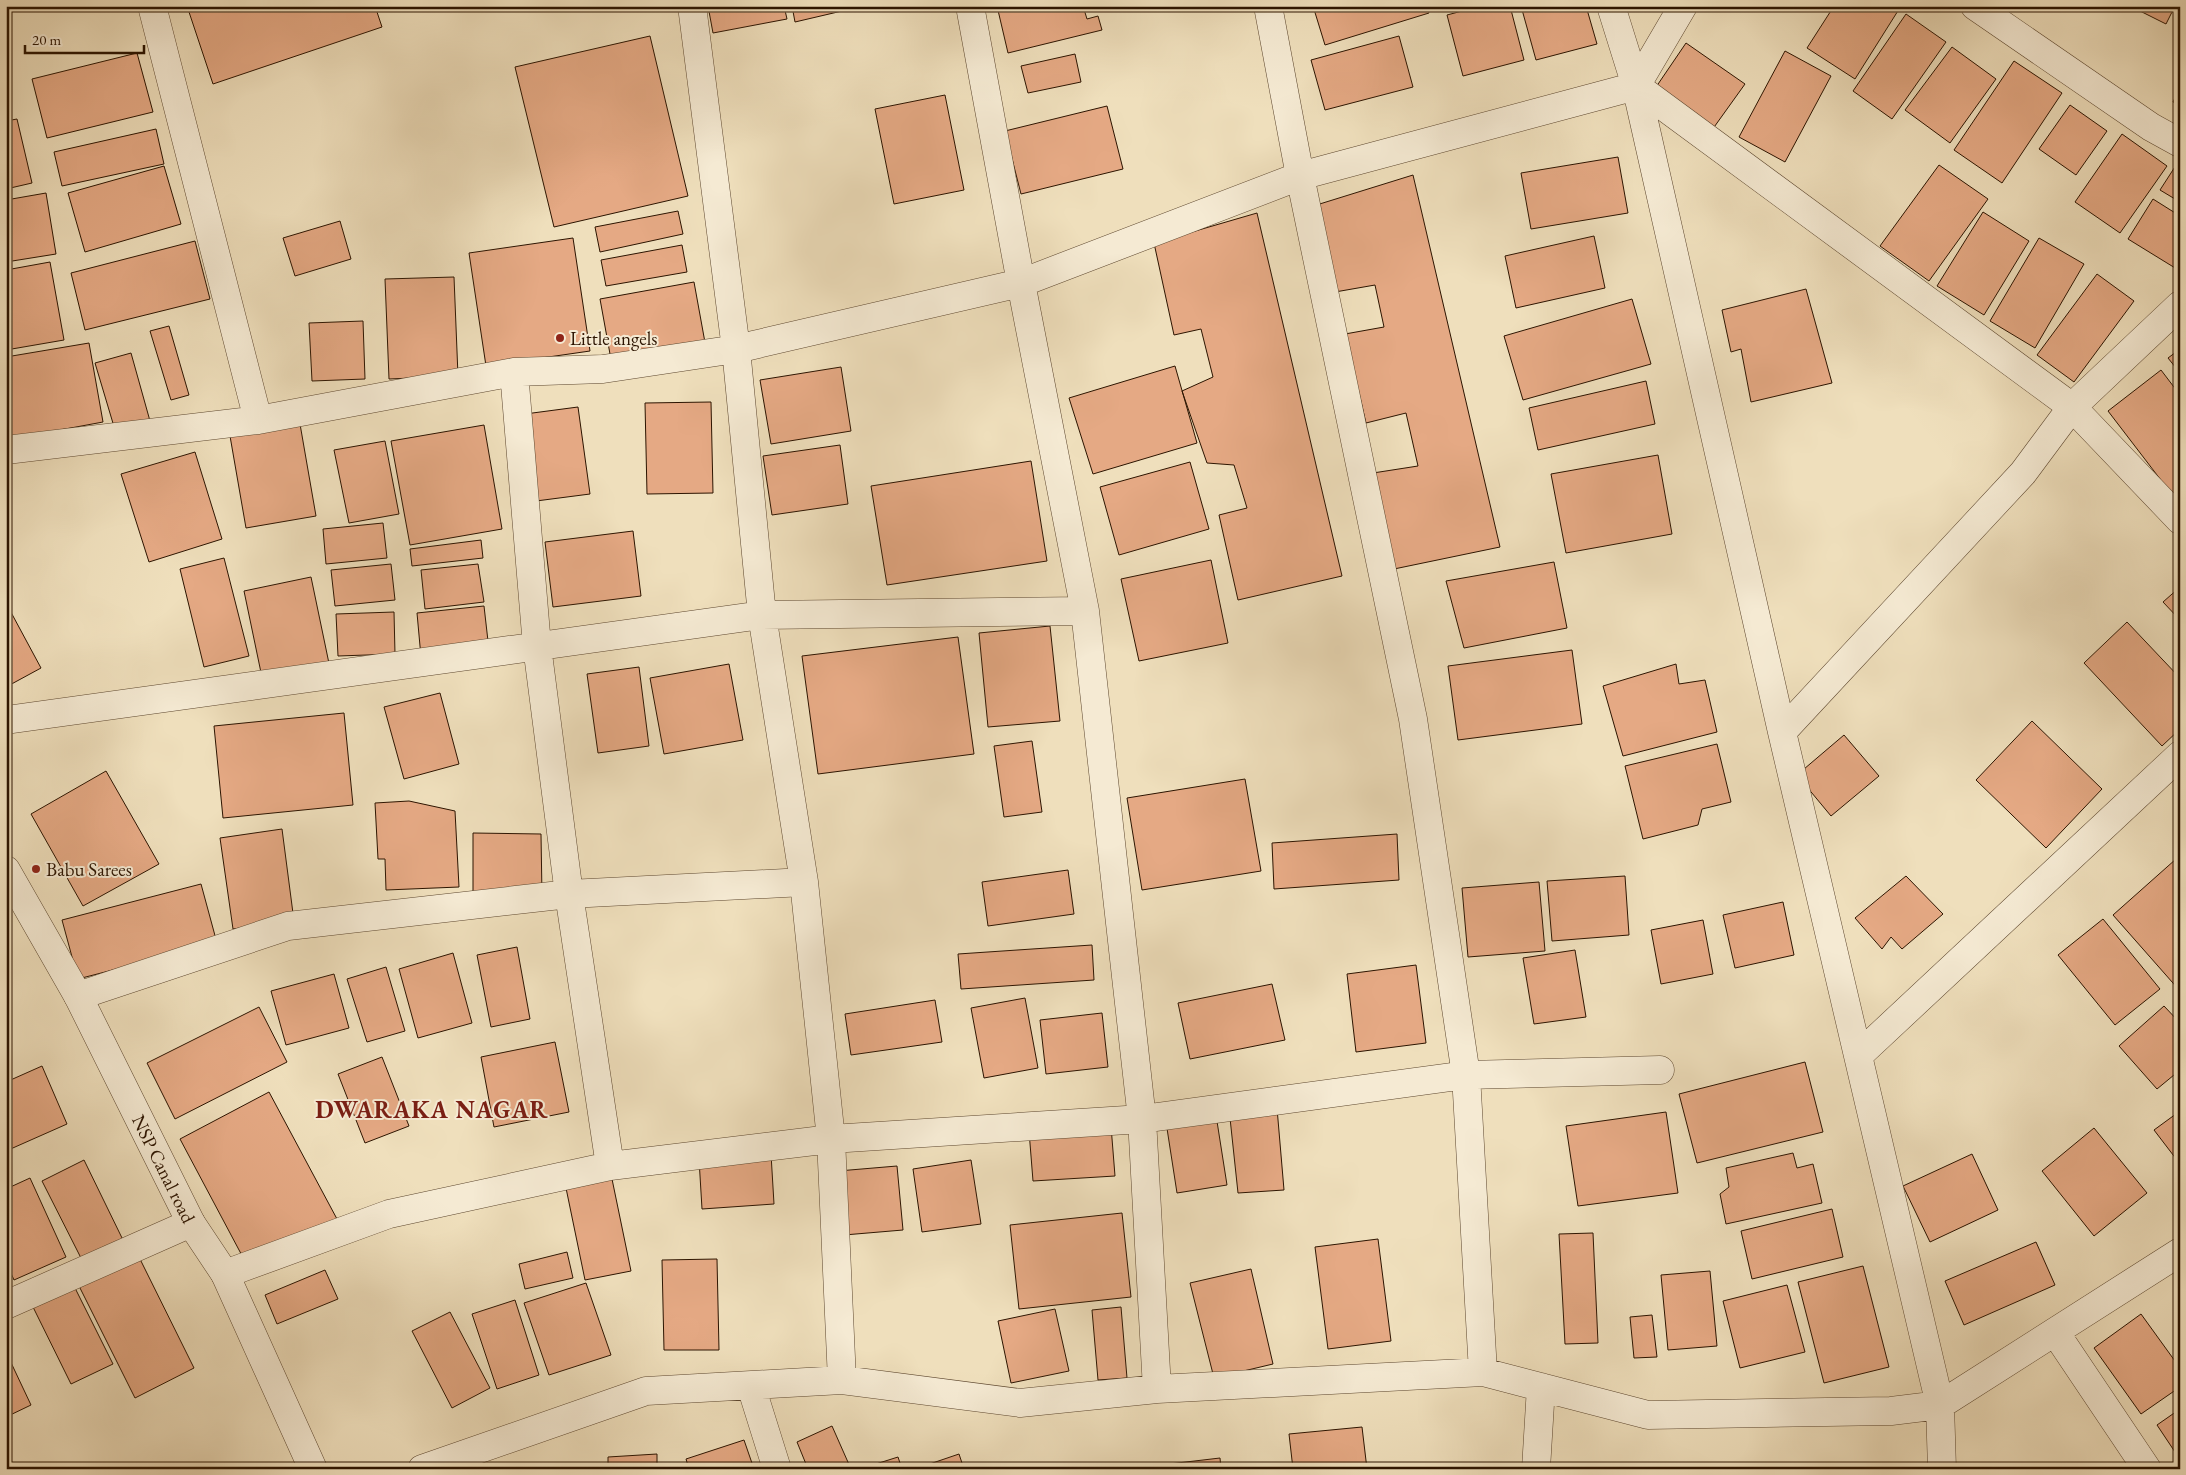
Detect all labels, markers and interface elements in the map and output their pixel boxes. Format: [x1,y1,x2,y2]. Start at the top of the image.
scale bar [25,22,144,54]
text: 20 m [32,30,61,49]
place label: Little angels [570,326,657,351]
marker: Little angels [554,332,566,344]
place label: Babu Sarees [46,857,132,882]
marker: Babu Sarees [30,863,42,875]
district label: DWARAKA NAGAR [315,1094,549,1125]
street label: NSP Canal road [126,1111,201,1228]

